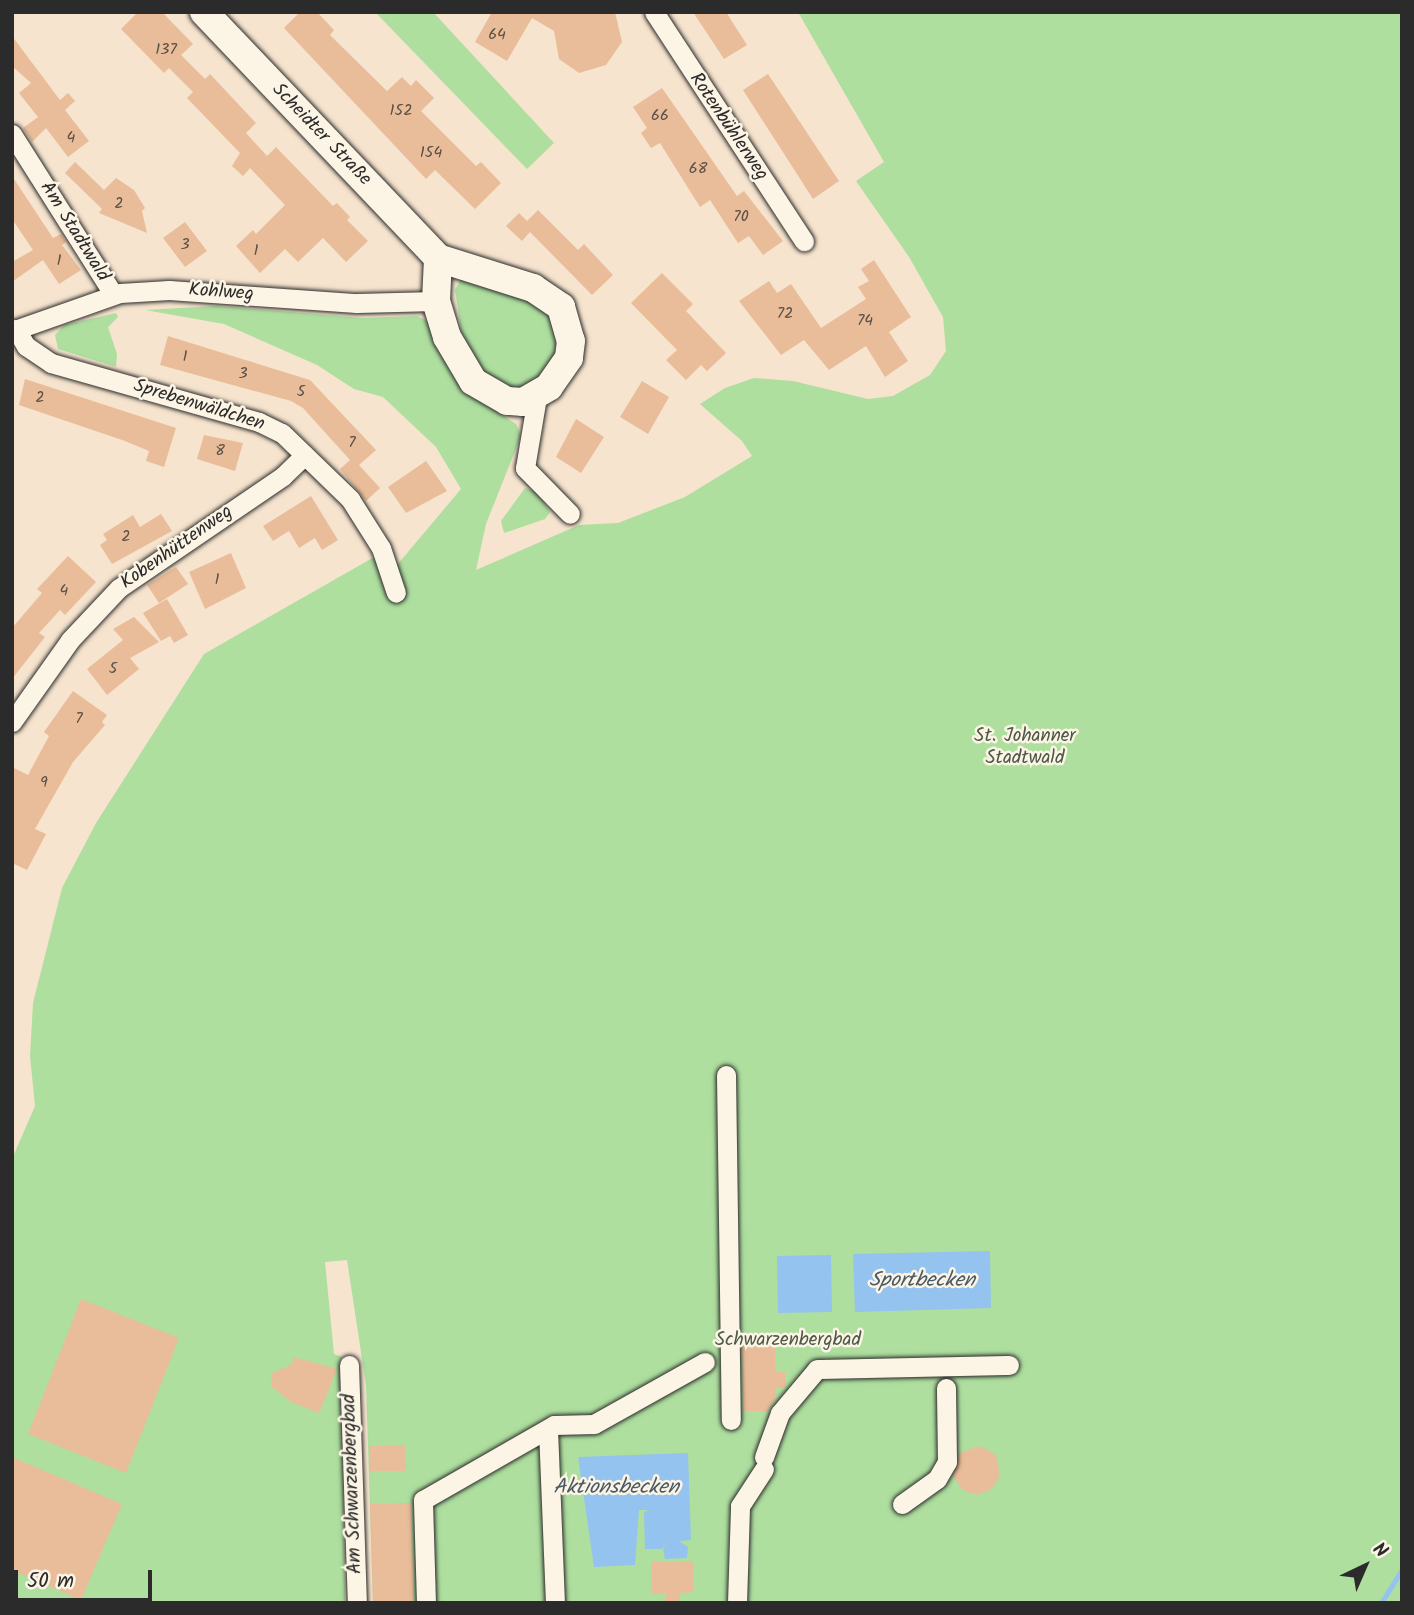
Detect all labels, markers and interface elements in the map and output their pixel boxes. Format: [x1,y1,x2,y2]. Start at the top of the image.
house number: 64 [488,25,506,45]
house number: 137 [155,40,177,60]
street label: Rotenbühlerweg [684,69,772,185]
street label: Scheidter Straße [266,79,376,191]
house number: 152 [390,101,412,121]
house number: 66 [651,106,669,126]
house number: 4 [67,128,75,148]
house number: 154 [420,143,442,163]
house number: 68 [689,159,707,179]
street label: Am Stadtwald [34,178,114,286]
house number: 2 [114,194,124,214]
house number: 70 [733,207,749,227]
house number: 3 [180,235,190,255]
house number: 1 [253,241,259,261]
house number: 1 [56,251,62,271]
street label: Kohlweg [188,279,254,307]
house number: 72 [777,304,793,324]
house number: 74 [857,311,873,331]
house number: 1 [182,347,188,367]
house number: 3 [238,364,248,384]
street label: Sprebenwäldchen [131,375,267,437]
house number: 5 [297,382,305,402]
house number: 2 [35,388,45,408]
house number: 7 [348,433,356,453]
house number: 8 [215,441,225,461]
street label: Kobenhüttenweg [117,501,237,595]
house number: 2 [121,527,131,547]
house number: 1 [214,570,220,590]
house number: 4 [60,581,68,601]
house number: 5 [109,659,117,679]
house number: 7 [75,709,83,729]
park label: St. Johanner Stadtwald [974,726,1076,770]
house number: 9 [40,773,48,793]
water label: Sportbecken [869,1268,975,1294]
park label: Schwarzenbergbad [715,1330,861,1352]
street label: Am Schwarzenbergbad [338,1394,368,1574]
water label: Aktionsbecken [553,1475,679,1501]
north arrow [1330,1531,1400,1601]
text: N [1365,1536,1394,1566]
scale bar [18,1556,156,1600]
text: 50 m [27,1565,74,1598]

